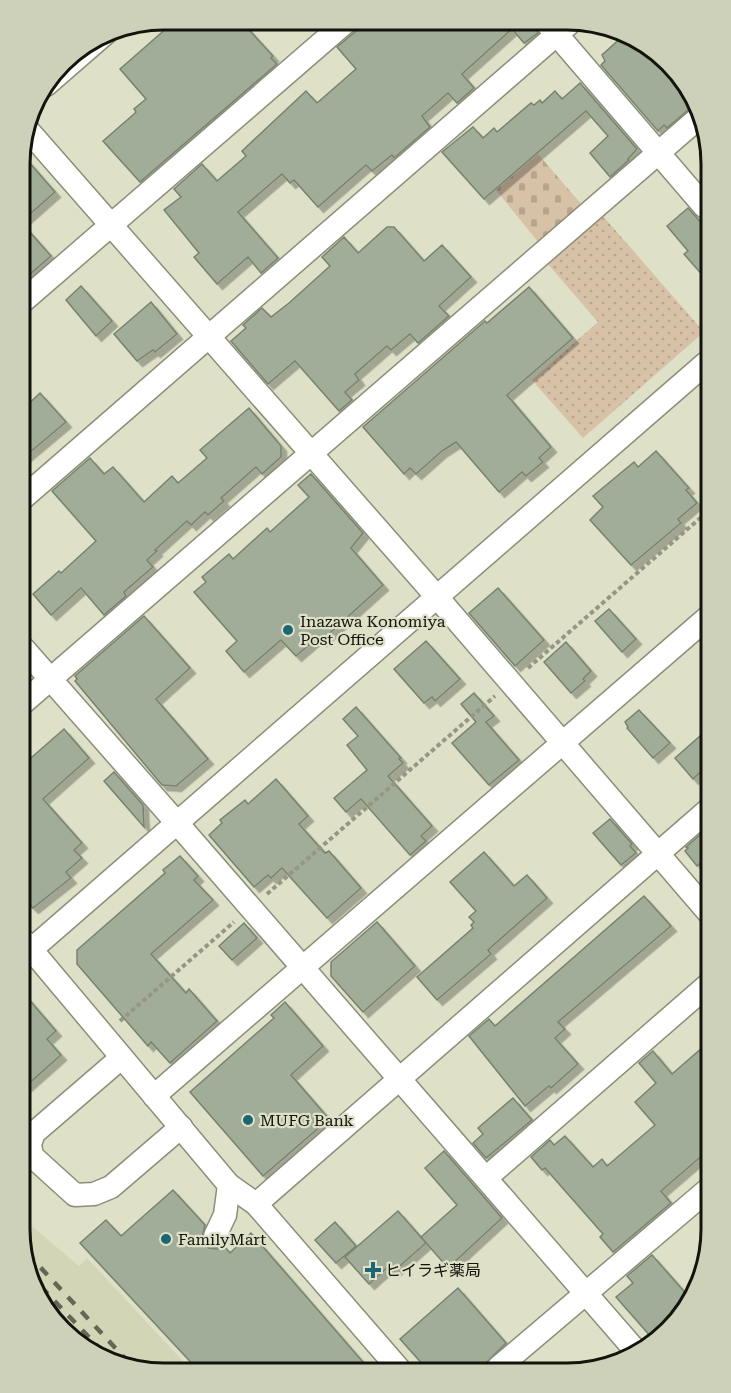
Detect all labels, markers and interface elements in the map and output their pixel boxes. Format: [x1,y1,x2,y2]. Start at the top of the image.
place label: Inazawa Konomiya Post Office [300,612,446,649]
marker: Inazawa Konomiya Post Office [281,623,295,637]
place label: MUFG Bank [260,1111,354,1130]
marker: MUFG Bank [241,1113,255,1127]
place label: FamilyMart [178,1230,266,1249]
marker: FamilyMart [159,1232,173,1246]
place label: ヒイラギ薬局 [385,1261,481,1280]
marker: ヒイラギ薬局 [366,1263,380,1277]

